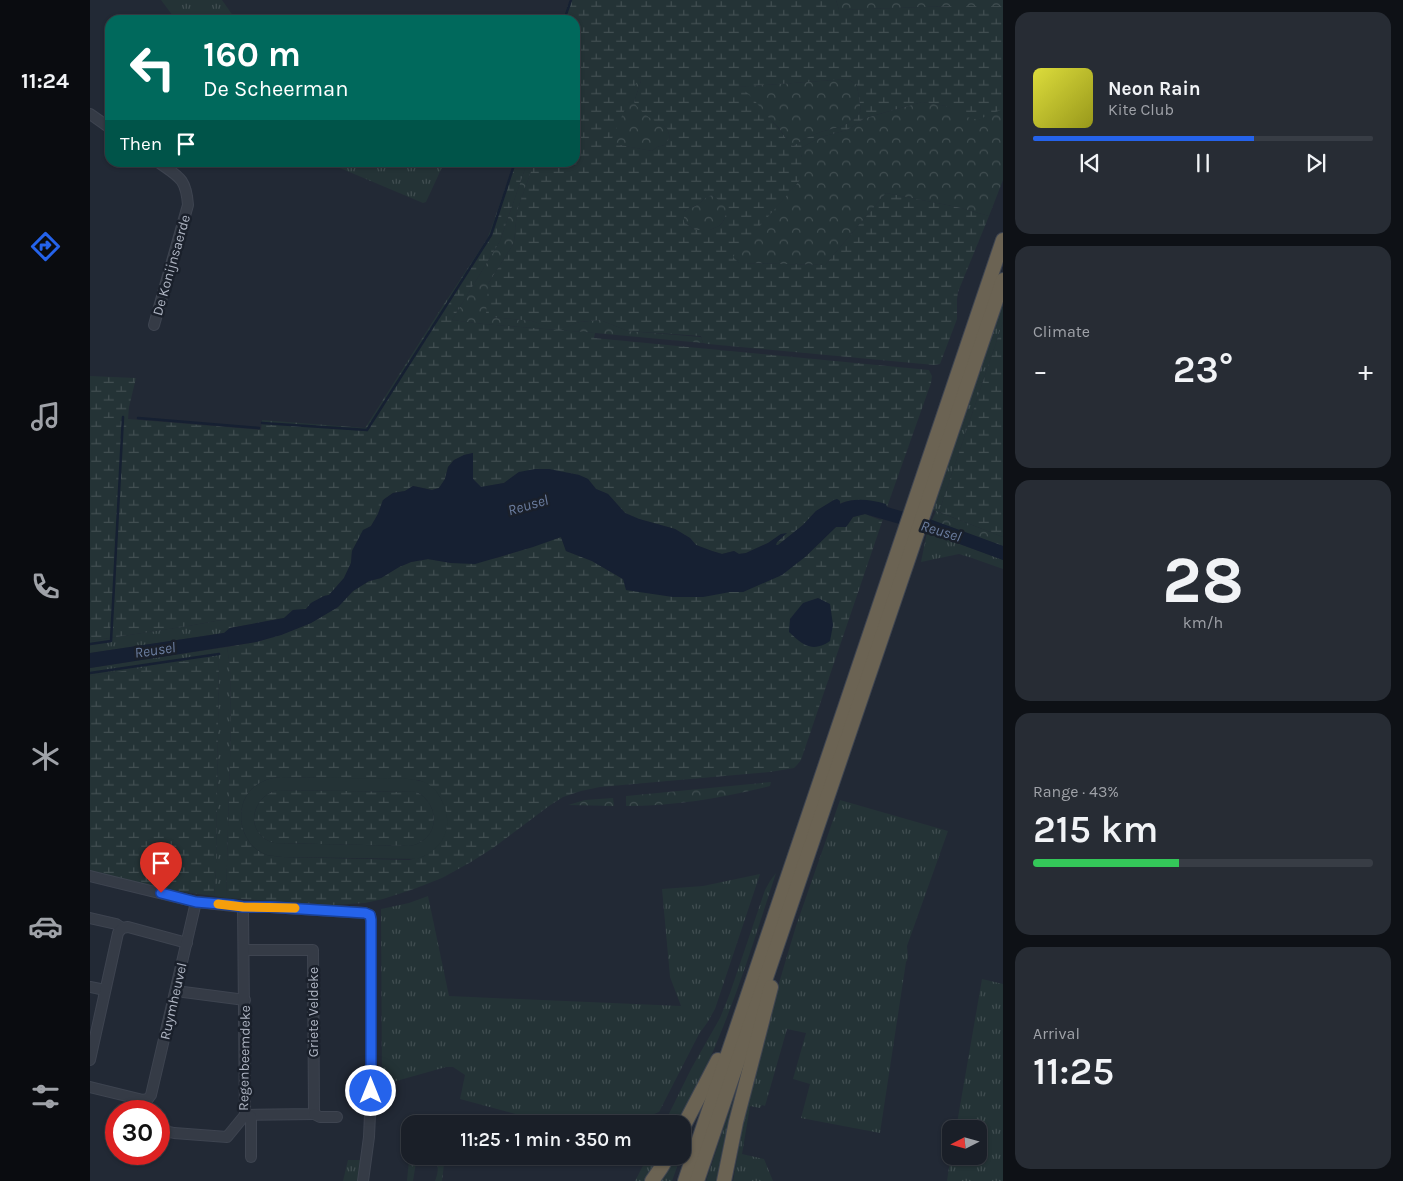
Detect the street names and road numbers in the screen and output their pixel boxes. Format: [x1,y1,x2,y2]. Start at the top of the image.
street label: De Konijnsaerde [149,213,194,318]
street label: Ruymheuvel [156,961,191,1041]
street label: Griete Veldeke [305,967,322,1057]
street label: Regenbeemdeke [235,1005,254,1111]

